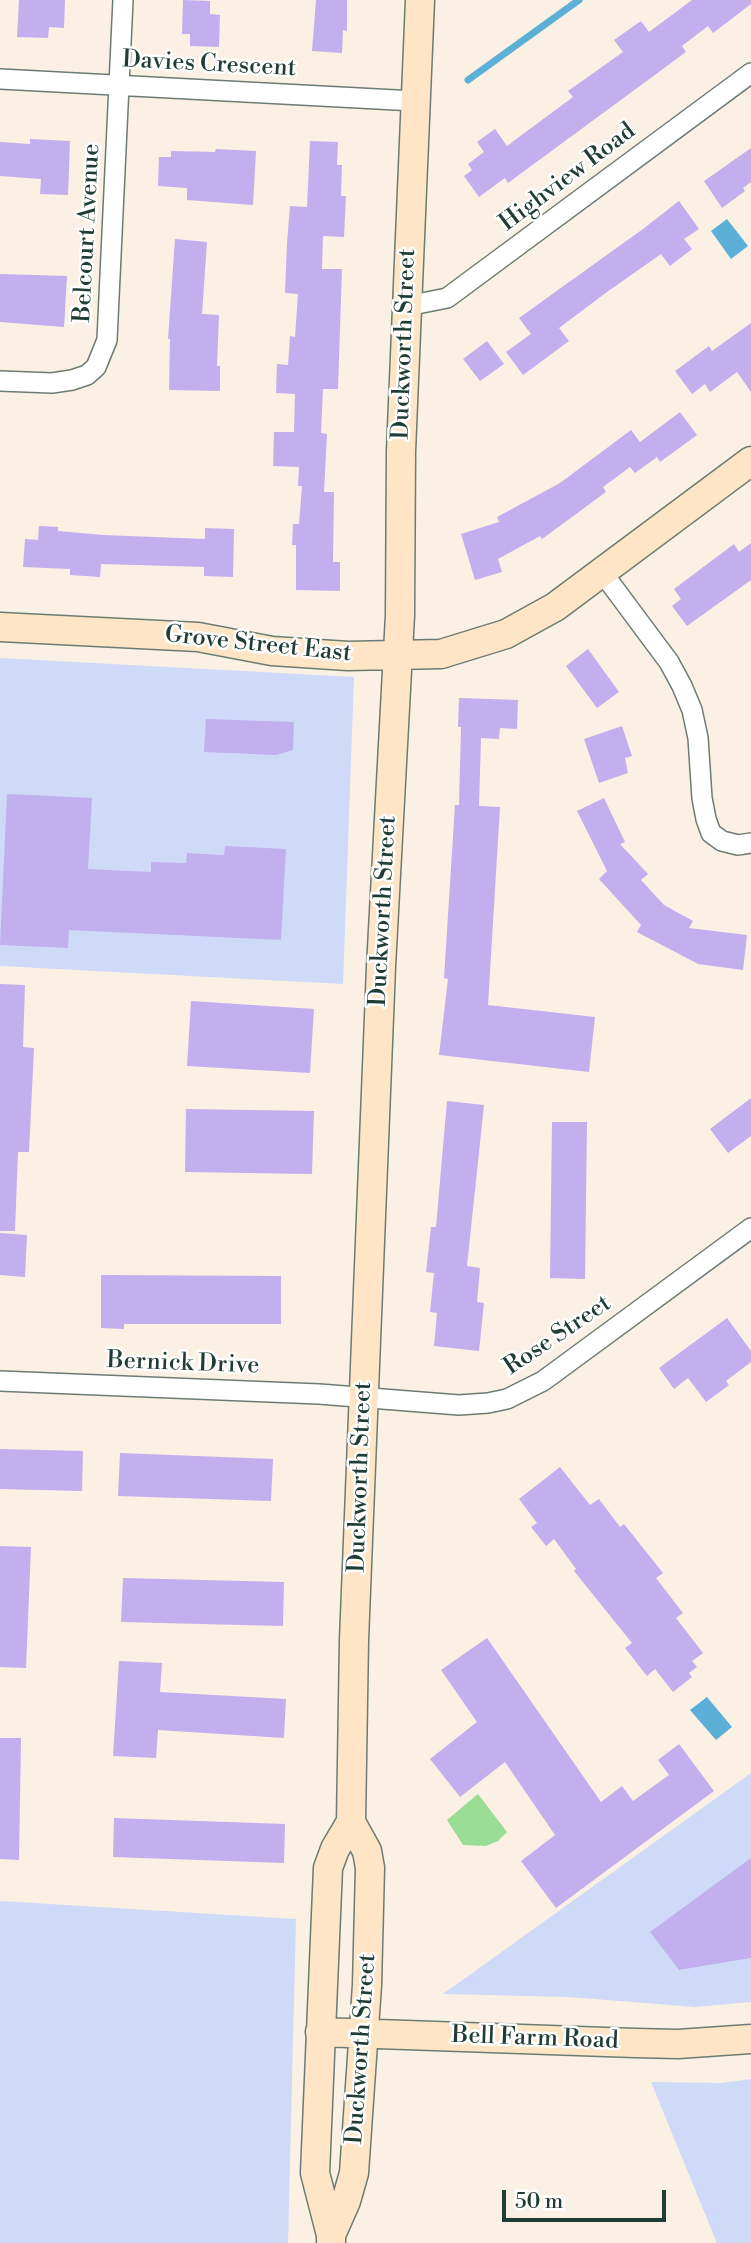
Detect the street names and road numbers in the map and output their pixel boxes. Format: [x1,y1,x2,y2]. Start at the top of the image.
street label: Davies Crescent [121,46,297,84]
street label: Highview Road [494,118,642,238]
street label: Belcourt Avenue [69,143,107,323]
street label: Duckworth Street [387,248,423,440]
street label: Grove Street East [163,621,353,669]
street label: Duckworth Street [365,815,403,1007]
street label: Rose Street [499,1290,617,1382]
street label: Bernick Drive [106,1347,260,1381]
street label: Duckworth Street [343,1381,379,1573]
street label: Duckworth Street [341,1953,383,2145]
street label: Bell Farm Road [451,2022,619,2056]

